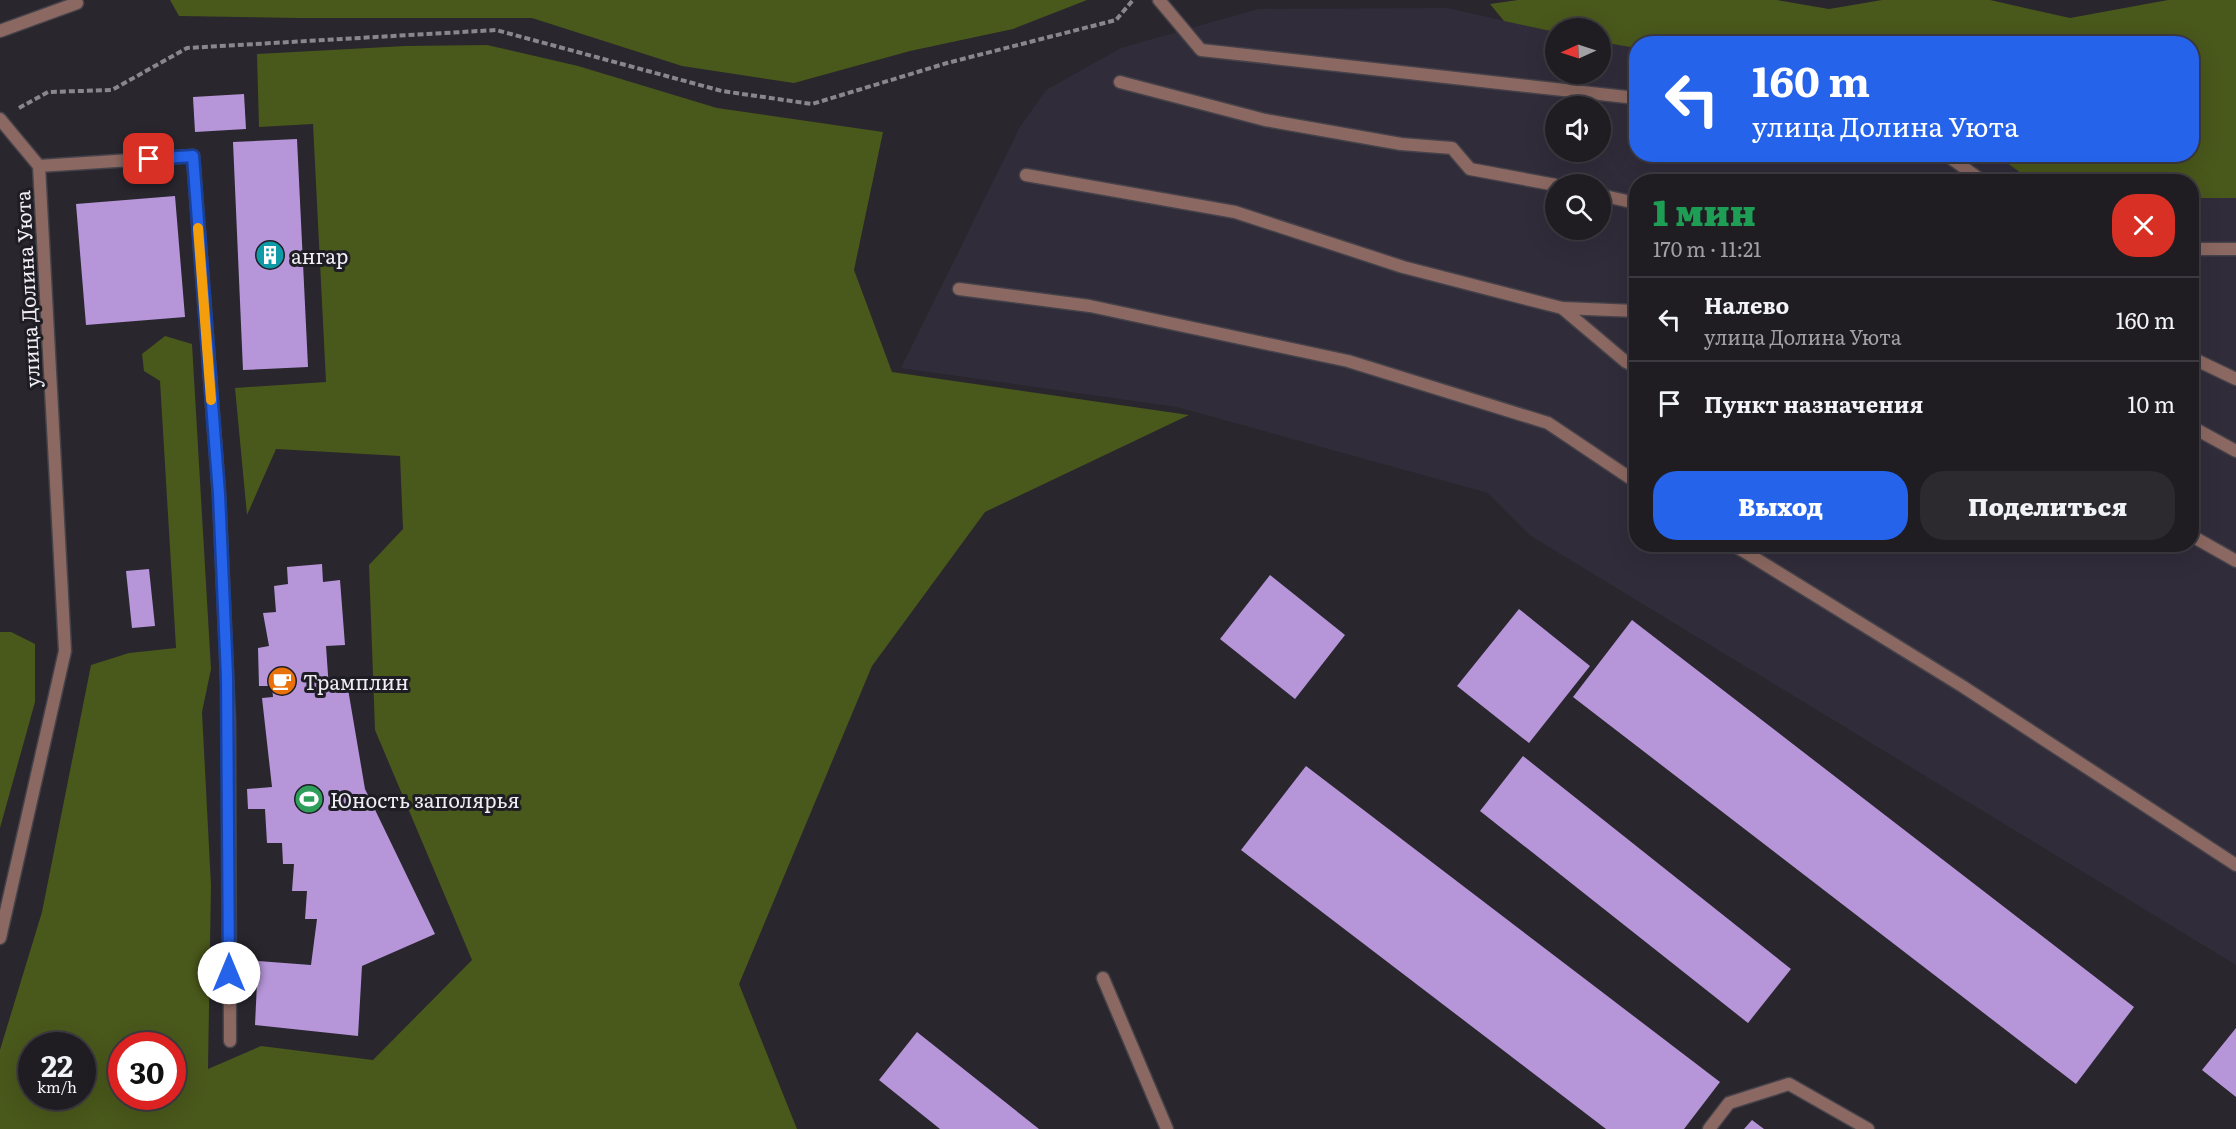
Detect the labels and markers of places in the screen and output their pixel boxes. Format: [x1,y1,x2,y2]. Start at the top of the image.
pin [123,133,174,184]
building icon: ангар [254,239,286,271]
place label: ангар [291,240,348,270]
cafe icon: Трамплин [266,665,298,697]
place label: Трамплин [303,666,409,696]
sports icon: Юность заполярья [293,783,325,815]
place label: Юность заполярья [330,784,520,814]

